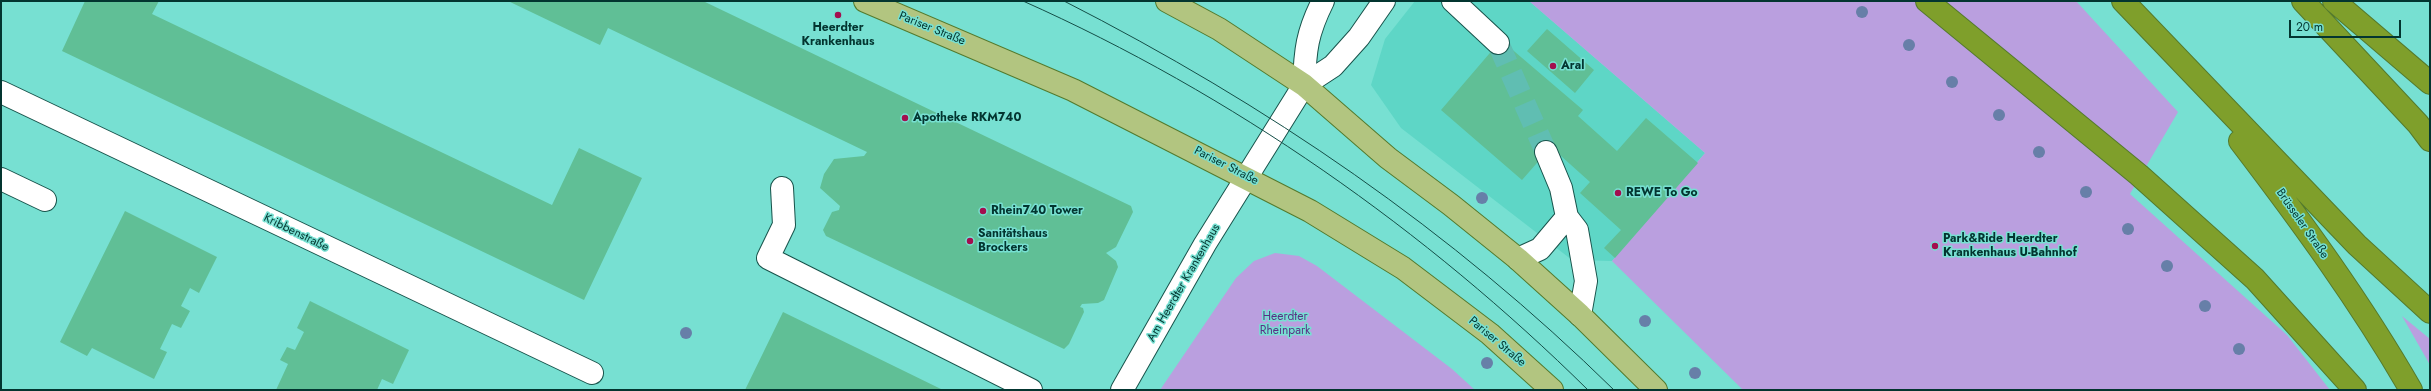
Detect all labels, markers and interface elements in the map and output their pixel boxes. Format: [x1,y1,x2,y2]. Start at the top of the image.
street label: Pariser Straße [897,9,967,49]
marker: Heerdter Krankenhaus [833,10,843,20]
scale bar [2291,12,2403,38]
text: 20 m [2296,18,2323,36]
place label: Heerdter Krankenhaus [802,21,874,49]
place label: Aral [1561,59,1584,73]
marker: Aral [1548,61,1558,71]
place label: Apotheke RKM740 [913,111,1021,125]
marker: Apotheke RKM740 [900,113,910,123]
street label: Pariser Straße [1191,144,1261,188]
place label: REWE To Go [1626,186,1698,200]
street label: Brüsseler Straße [2273,186,2331,262]
marker: REWE To Go [1613,188,1623,198]
place label: Rhein740 Tower [991,204,1083,218]
marker: Rhein740 Tower [978,206,988,216]
street label: Kribbenstraße [261,211,331,255]
street label: Am Heerdter Krankenhaus [1144,222,1224,344]
place label: Sanitätshaus Brockers [978,227,1047,255]
place label: Park&Ride Heerdter Krankenhaus U-Bahnhof [1943,232,2077,260]
marker: Sanitätshaus Brockers [965,236,975,246]
marker: Park&Ride Heerdter Krankenhaus U-Bahnhof [1930,241,1940,251]
park label: Heerdter Rheinpark [1260,310,1310,338]
street label: Pariser Straße [1465,314,1529,370]

